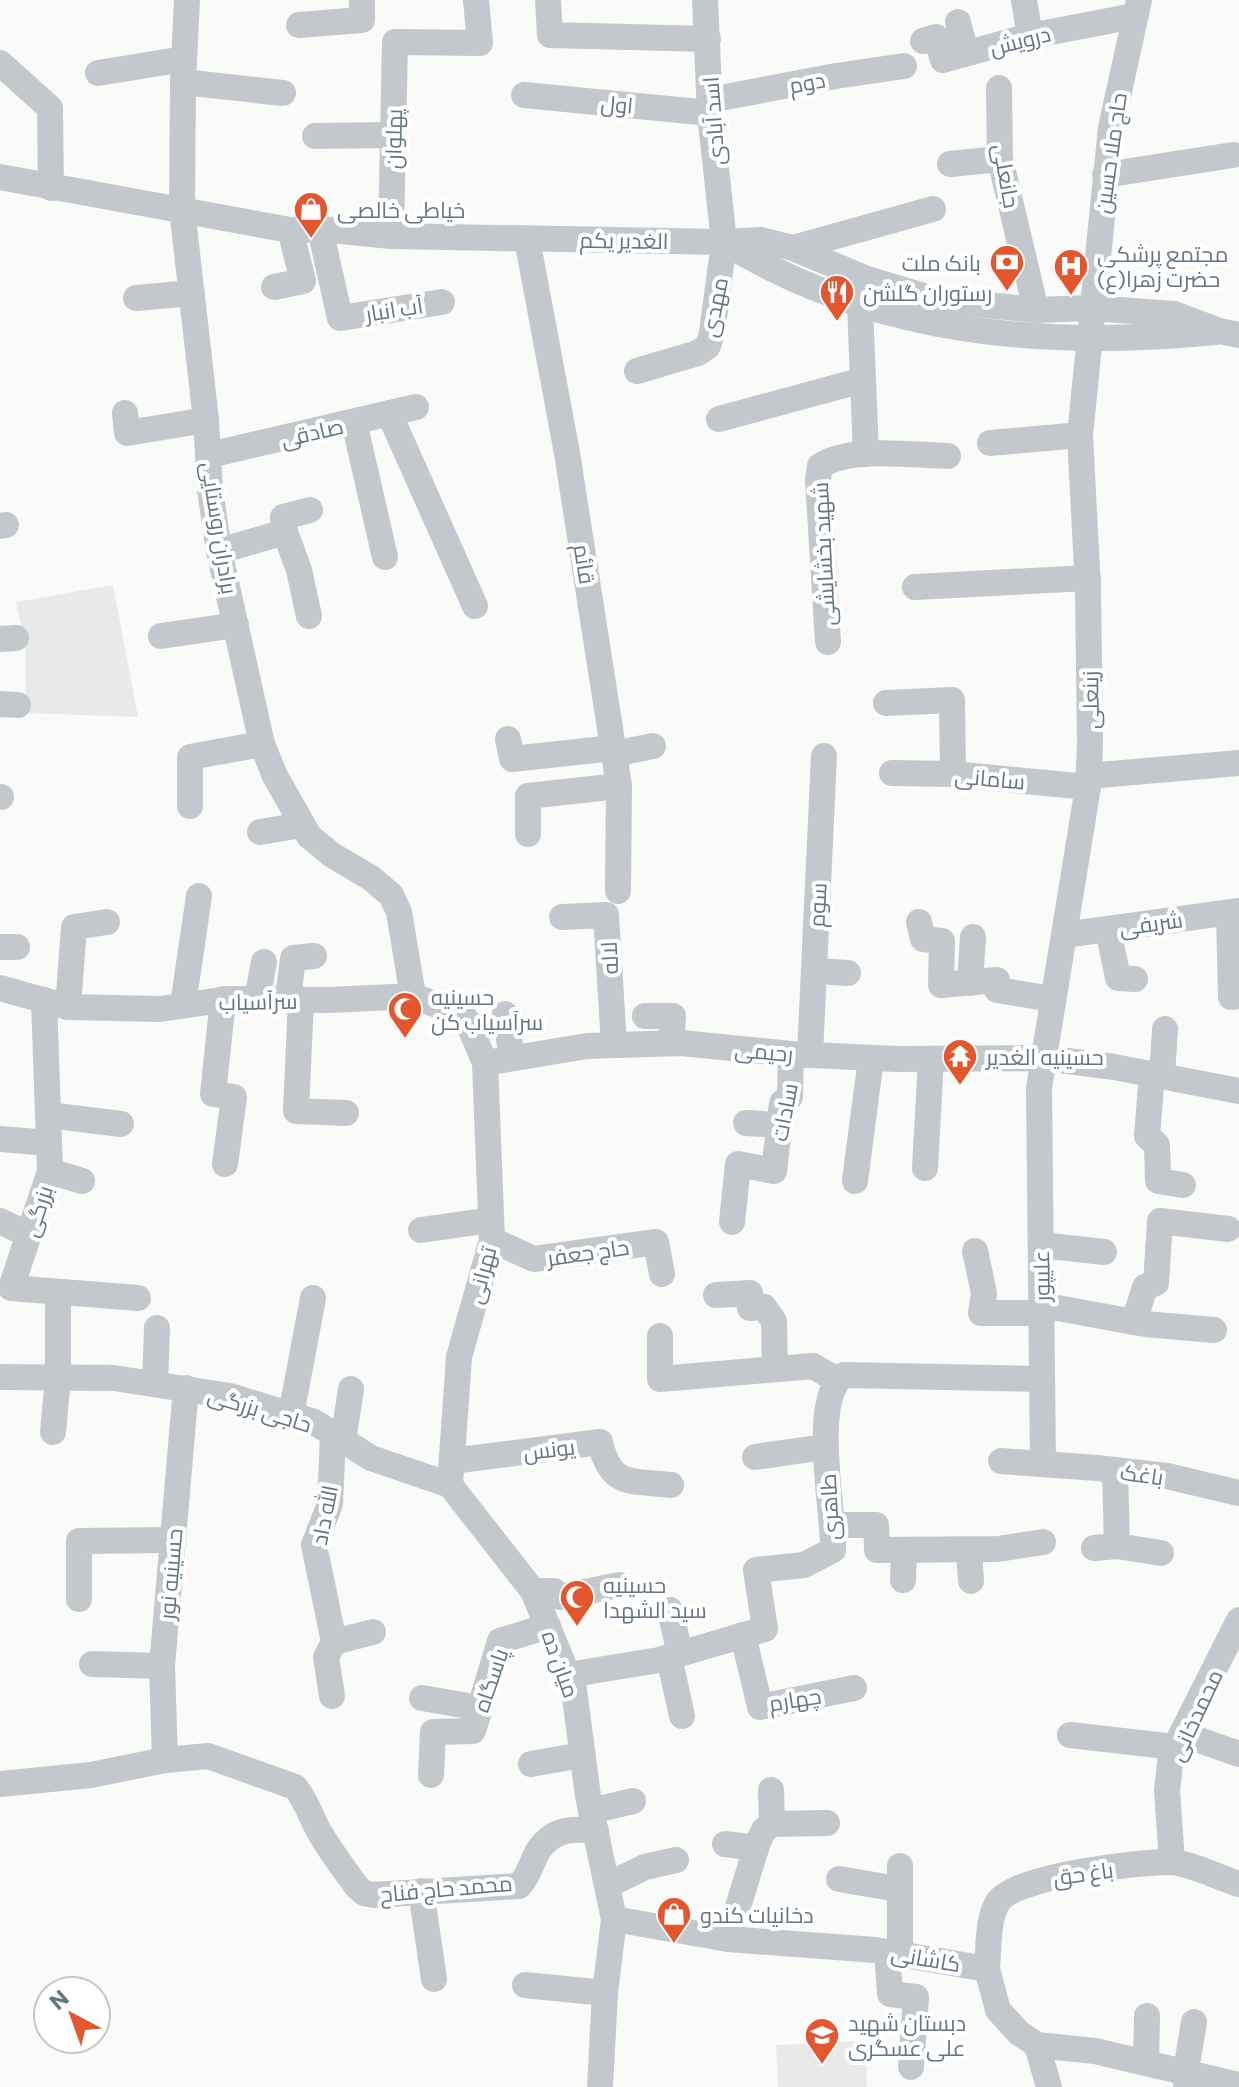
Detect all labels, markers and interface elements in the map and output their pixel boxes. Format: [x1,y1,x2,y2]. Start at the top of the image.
street label: درویش [987,19,1053,62]
street label: دوم [787,65,828,102]
street label: اسد آبادی [696,76,730,166]
street label: اول [600,89,634,119]
street label: حاج ملا حسین [1088,91,1134,215]
street label: پهلوان [379,108,409,169]
street label: جانعلی [987,142,1026,210]
shop icon: خیاطی خالصی [292,190,330,240]
place label: خیاطی خالصی [337,196,465,224]
street label: الغدیر یکم [579,226,669,257]
place label: مجتمع پرشکی حضرت زهرا(ع) [1097,240,1228,294]
bank icon: بانک ملت [988,243,1026,293]
hospital icon: مجتمع پرشکی حضرت زهرا(ع) [1052,247,1090,297]
place label: بانک ملت [902,249,981,276]
restaurant icon: رستوران گلشن [818,273,856,323]
street label: مهدی [695,275,734,339]
place label: رستوران گلشن [863,279,992,307]
street label: آب انبار [361,291,425,327]
street label: صادقی [278,412,346,453]
street label: برادران روستایی [195,460,244,596]
street label: شهید بخشایشی [806,481,841,627]
street label: قائم [566,542,601,586]
street label: زینعلی [1076,671,1105,729]
street label: سامانی [954,761,1026,796]
street label: سوم [802,882,835,928]
street label: شریفی [1118,905,1185,942]
street label: لاله [595,941,623,975]
place label: حسینیه سرآسیاب کن [431,983,543,1036]
street label: سرآسیاب [218,987,298,1015]
mosque icon: حسینیه سرآسیاب کن [386,990,424,1040]
street label: رحیمی [733,1035,794,1068]
temple icon: حسینیه الغدیر [941,1037,979,1087]
place label: حسینیه الغدیر [984,1043,1104,1070]
street label: سادات [765,1081,803,1143]
street label: بزرگی [16,1182,59,1240]
street label: حاج جعفر [543,1233,631,1273]
street label: تهرانی [460,1243,503,1307]
street label: علیپور [1027,1250,1056,1304]
street label: حاجی بزرگی [205,1380,315,1439]
street label: یونس [522,1432,577,1467]
street label: باغک [1119,1458,1165,1490]
street label: طاهری [814,1473,844,1541]
street label: الله داد [305,1483,343,1547]
street label: حسینیه نور [152,1527,187,1623]
place label: حسینیه سید الشهدا [603,1571,707,1624]
mosque icon: حسینیه سید الشهدا [558,1578,596,1628]
street label: میان ده [536,1627,586,1701]
street label: پاسگاه [467,1645,515,1716]
street label: محمدخانی [1162,1665,1229,1766]
street label: چهارم [767,1682,824,1719]
street label: باغ حق [1051,1855,1115,1893]
street label: محمد حاج فناح [379,1869,514,1909]
shop icon: دخانیات کندو [655,1895,693,1945]
place label: دخانیات کندو [700,1901,814,1928]
street label: کاشانی [889,1939,963,1978]
north arrow [32,1975,112,2055]
text: N [43,1984,74,2015]
place label: دبستان شهید علی عسگری [848,2009,966,2062]
school or university icon: دبستان شهید علی عسگری [803,2016,841,2066]

